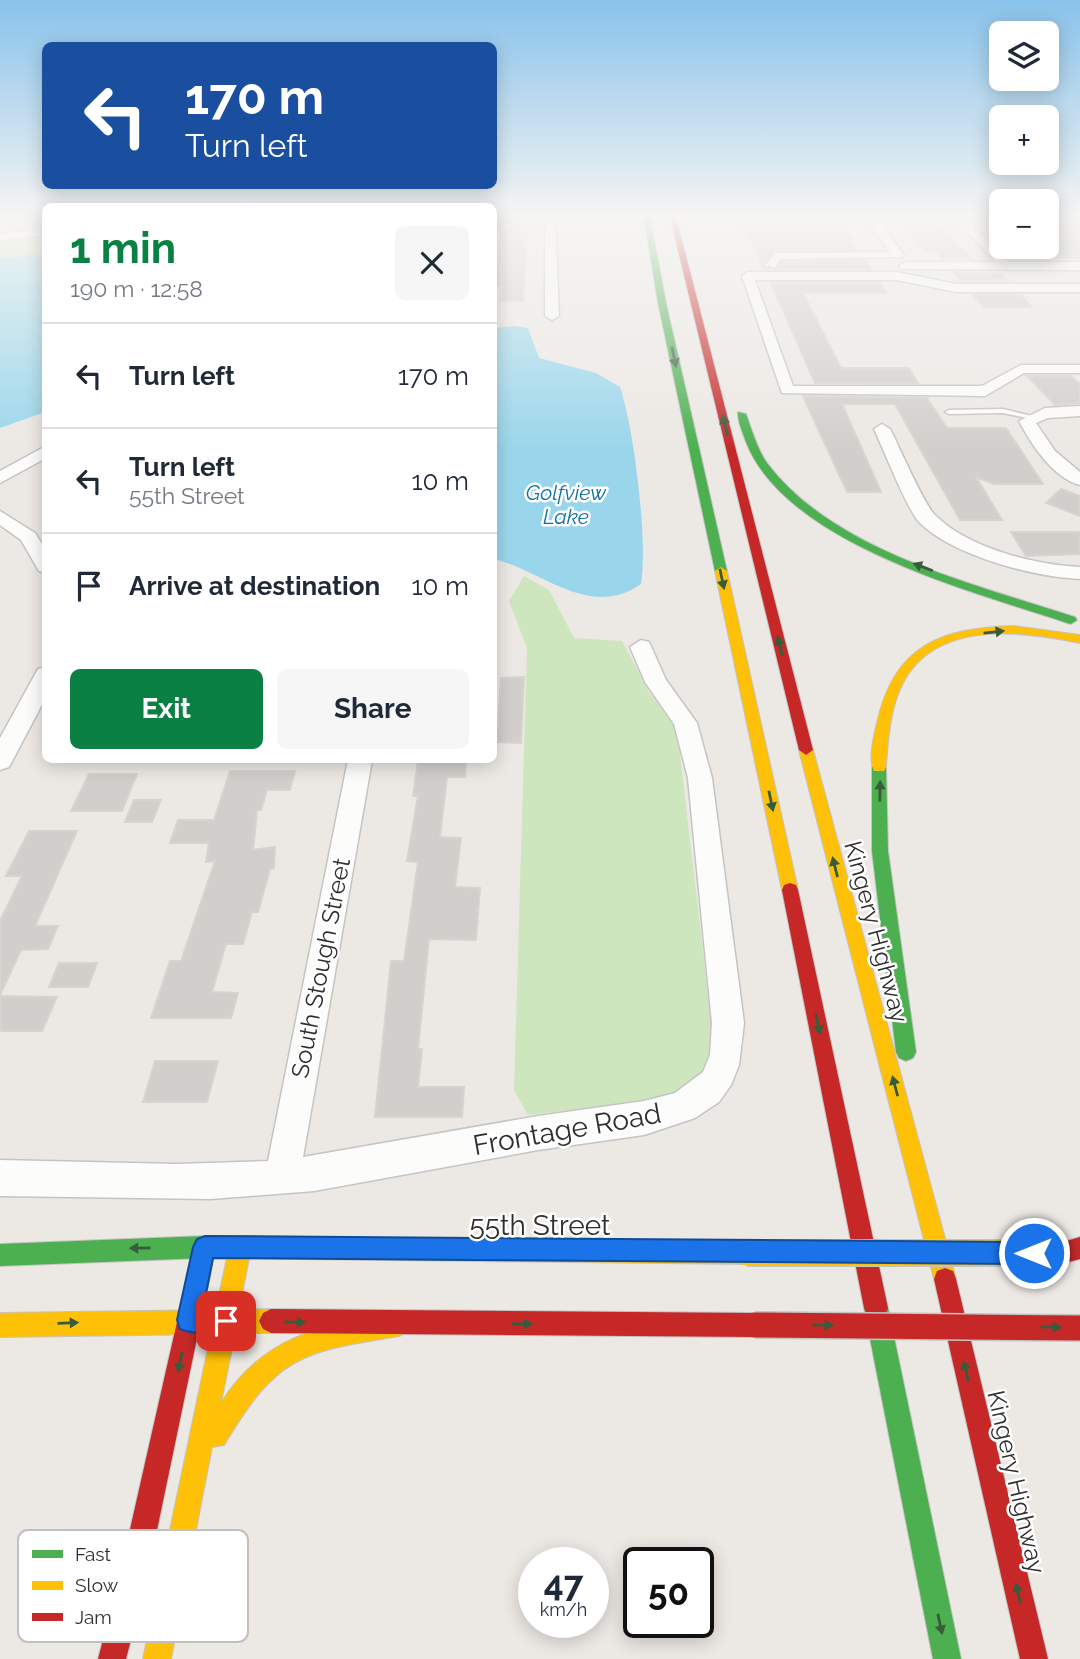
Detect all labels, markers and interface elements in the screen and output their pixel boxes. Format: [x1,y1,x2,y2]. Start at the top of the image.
map controls [989,21,1059,259]
button: layers [989,21,1059,91]
text: 170 m [185,68,324,125]
icon: left [70,70,161,161]
button: + [989,105,1059,175]
text: Turn left [185,127,307,164]
button: − [989,189,1059,259]
text: 1 min [70,224,176,273]
button: close [395,226,469,300]
text: 190 m · 12:58 [70,275,203,302]
one-way arrow [668,346,679,368]
icon: left [70,357,108,395]
text: Turn left [129,361,235,391]
text: 170 m [398,361,469,391]
one-way arrow [719,414,730,436]
text: Turn left [129,452,235,482]
icon: left [70,462,108,500]
text: 10 m [411,466,469,496]
water label: Golfview Lake [526,480,607,529]
text: 55th Street [129,482,245,509]
one-way arrow [913,561,934,572]
icon: arrive [70,567,108,605]
one-way arrow [717,568,728,590]
text: Arrive at destination [129,571,380,601]
text: 10 m [411,571,469,601]
one-way arrow [983,626,1005,637]
one-way arrow [774,635,785,657]
button: Exit [70,669,263,749]
button: Share [277,669,469,749]
one-way arrow [874,780,886,802]
one-way arrow [766,790,777,812]
street label: Kingery Highway [838,838,915,1026]
street label: South Stough Street [285,855,356,1080]
one-way arrow [829,856,840,878]
one-way arrow [813,1013,824,1035]
one-way arrow [889,1076,899,1097]
street label: Frontage Road [471,1097,664,1162]
street label: 55th Street [470,1209,611,1242]
position arrow [997,1216,1071,1290]
one-way arrow [129,1243,151,1254]
pin [196,1291,256,1351]
icon: arrive [207,1302,245,1340]
one-way arrow [284,1316,306,1328]
one-way arrow [57,1317,79,1328]
one-way arrow [511,1318,533,1330]
one-way arrow [812,1320,834,1331]
one-way arrow [1040,1322,1062,1333]
one-way arrow [174,1351,185,1373]
one-way arrow [960,1360,971,1382]
street label: Kingery Highway [981,1388,1052,1576]
legend [18,1530,248,1642]
text: Fast [75,1543,111,1565]
speed limit sign: 50 [623,1547,714,1638]
text: 47 [544,1563,583,1604]
text: Slow [75,1574,119,1596]
one-way arrow [1013,1581,1024,1603]
text: km/h [540,1599,587,1620]
text: Jam [75,1606,112,1628]
one-way arrow [935,1613,946,1635]

